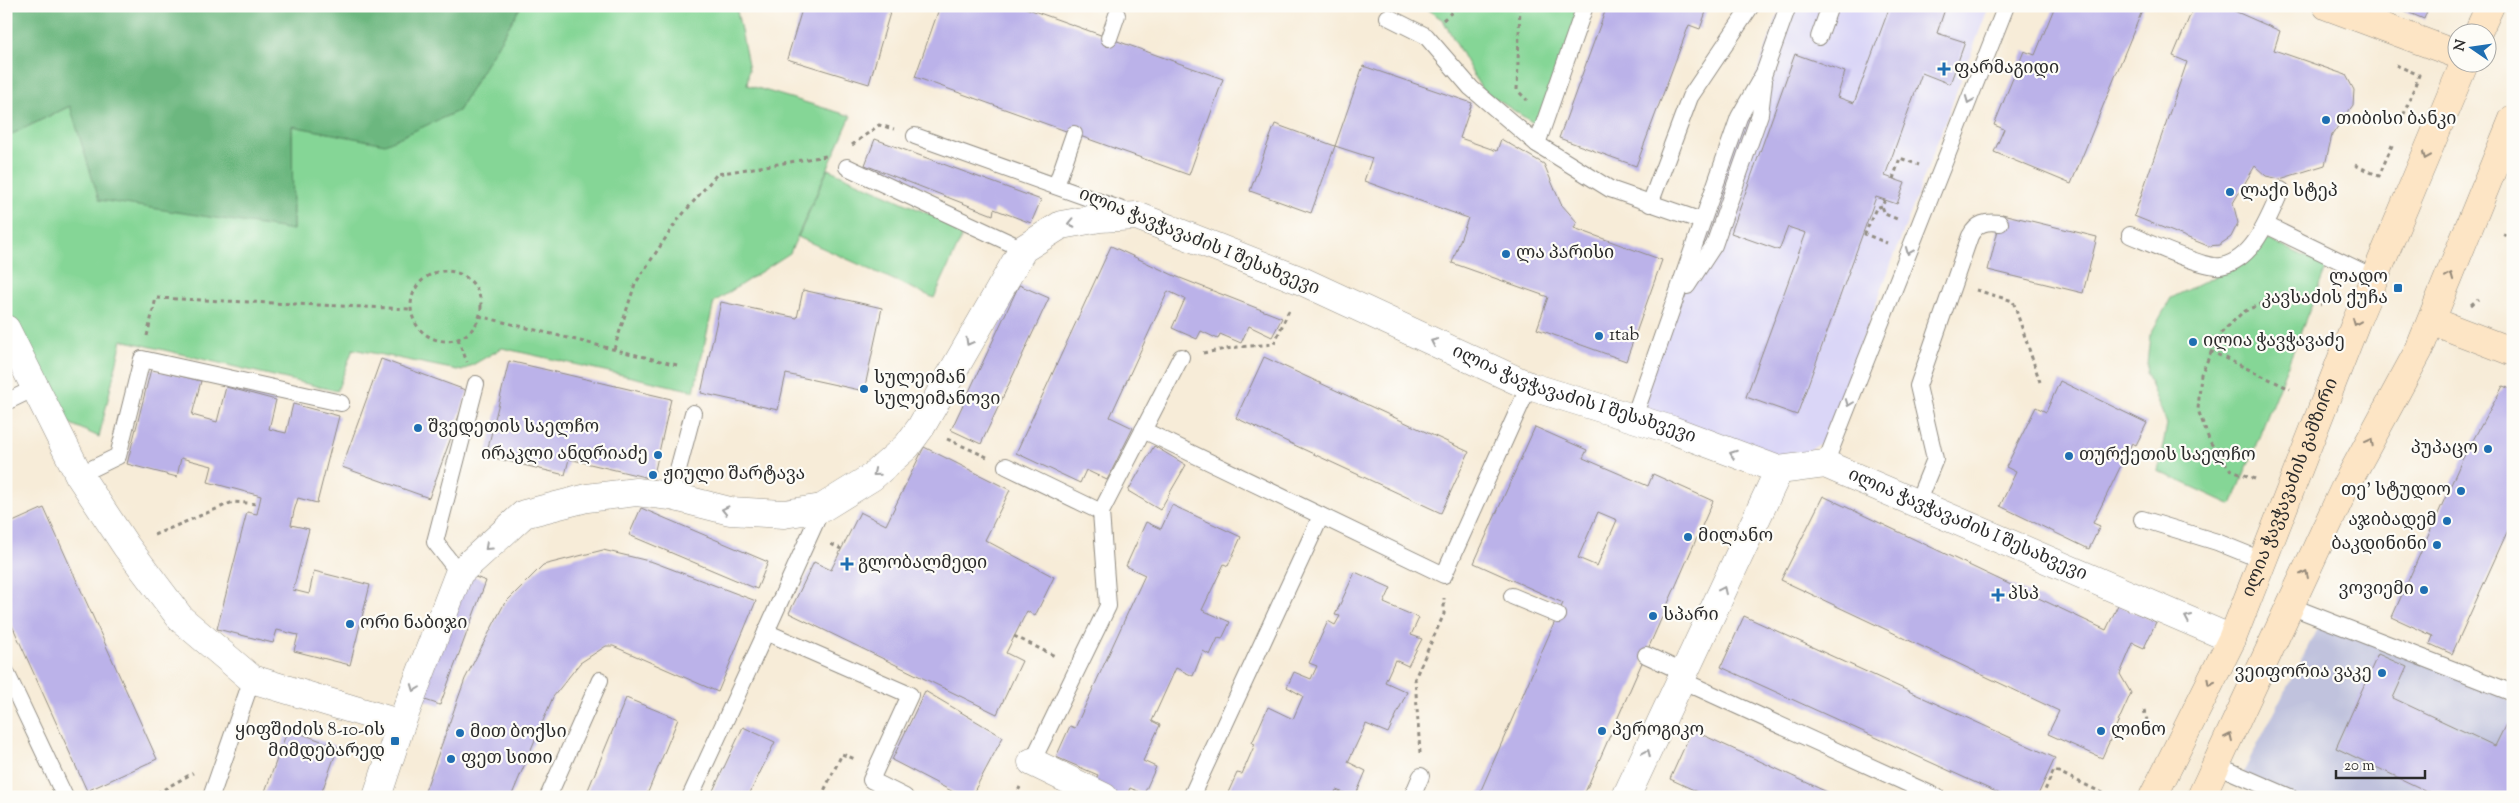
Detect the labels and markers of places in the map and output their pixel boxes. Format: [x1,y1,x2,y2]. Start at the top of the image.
place label: ფარმაგიდი [1954,56,2059,82]
marker: ფარმაგიდი [1938,63,1950,75]
place label: თიბისი ბანკი [2336,107,2457,133]
marker: თიბისი ბანკი [2320,114,2332,126]
place label: ლაქი სტეპ [2240,179,2338,205]
marker: ლაქი სტეპ [2224,186,2236,198]
place label: ლა პარისი [1516,241,1614,267]
marker: ლა პარისი [1500,248,1512,260]
place label: ლადო კავსაძის ქუჩა [2261,265,2388,312]
marker: ლადო კავსაძის ქუჩა [2392,282,2404,294]
place label: 1tab [1609,323,1639,349]
place label: ილია ჭავჭავაძე [2203,329,2345,355]
marker: 1tab [1593,330,1605,342]
marker: ილია ჭავჭავაძე [2187,336,2199,348]
place label: სულეიმან სულეიმანოვი [874,366,1000,413]
marker: სულეიმან სულეიმანოვი [858,383,870,395]
place label: შვედეთის საელჩო [428,415,599,441]
marker: შვედეთის საელჩო [412,422,424,434]
place label: პუპაცო [2411,436,2478,462]
place label: ირაკლი ანდრიაძე [481,442,648,468]
place label: თურქეთის საელჩო [2079,443,2256,469]
marker: პუპაცო [2482,443,2494,455]
marker: ირაკლი ანდრიაძე [652,449,664,461]
marker: თურქეთის საელჩო [2063,450,2075,462]
place label: ჟიული შარტავა [663,462,805,488]
marker: ჟიული შარტავა [647,469,659,481]
place label: თე' სტუდიო [2341,478,2451,504]
marker: თე' სტუდიო [2455,485,2467,497]
place label: აჯიბადემ [2348,508,2437,534]
marker: აჯიბადემ [2441,515,2453,527]
place label: მილანო [1698,524,1773,550]
marker: მილანო [1682,531,1694,543]
place label: ბაკდინინი [2331,532,2427,558]
marker: ბაკდინინი [2431,539,2443,551]
place label: გლობალმედი [858,551,987,577]
marker: გლობალმედი [840,557,854,571]
place label: ვოვიემი [2338,577,2414,603]
place label: პსპ [2008,582,2039,608]
marker: ვოვიემი [2418,584,2430,596]
marker: პსპ [1992,589,2004,601]
place label: სპარი [1663,603,1719,629]
marker: სპარი [1647,610,1659,622]
place label: ორი ნაბიჯი [360,611,468,637]
marker: ორი ნაბიჯი [344,618,356,630]
place label: ვეიფორია ვაკე [2235,660,2372,686]
marker: ვეიფორია ვაკე [2376,667,2388,679]
place label: ყიფშიძის 8-10-ის მიმდებარედ [235,718,385,765]
place label: პეროგიკო [1612,718,1704,744]
place label: ლინო [2111,718,2166,744]
place label: მით ბოქსი [470,720,567,746]
marker: პეროგიკო [1596,725,1608,737]
marker: ლინო [2095,725,2107,737]
marker: მით ბოქსი [454,727,466,739]
marker: ყიფშიძის 8-10-ის მიმდებარედ [389,735,401,747]
place label: ფეთ სითი [461,746,553,772]
marker: ფეთ სითი [445,753,457,765]

